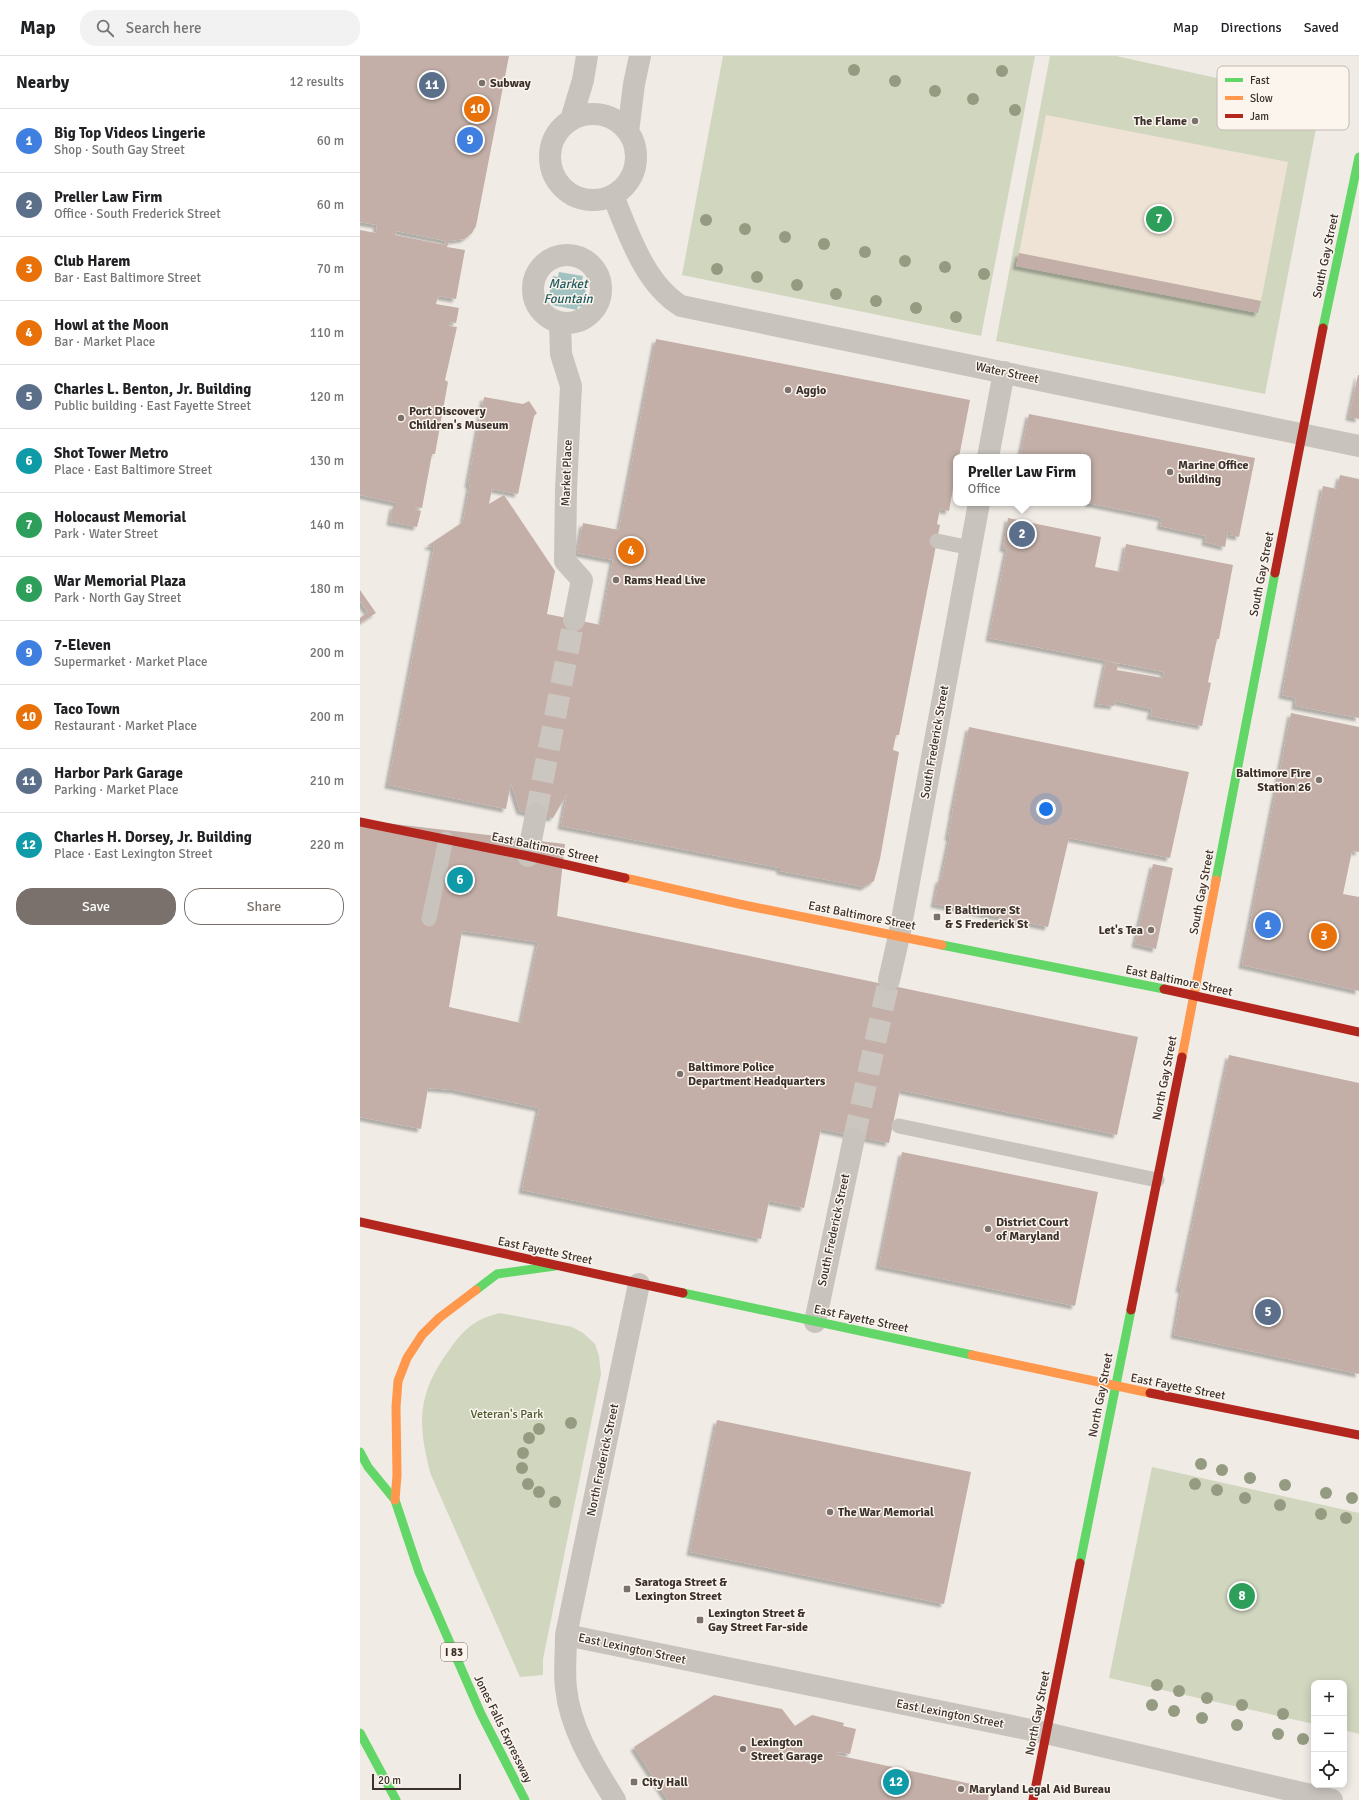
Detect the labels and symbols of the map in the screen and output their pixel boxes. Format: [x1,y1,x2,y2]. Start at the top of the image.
legend [1217,66,1349,130]
pin: 11 [419,70,445,100]
text: Fast [1250,74,1270,87]
place label: Subway [490,76,531,91]
marker: Subway [477,78,487,88]
text: Slow [1250,92,1273,105]
pin: 10 [464,94,490,124]
text: Jam [1250,110,1269,123]
place label: The Flame [1134,114,1187,129]
marker: The Flame [1190,116,1200,126]
pin: 9 [457,125,483,155]
pin: 7 [1146,204,1172,234]
street label: South Gay Street [1310,212,1342,300]
water label: Market Fountain [543,276,593,307]
street label: Water Street [974,359,1040,387]
place label: Aggio [796,383,826,398]
marker: Aggio [783,385,793,395]
place label: Port Discovery Children's Museum [409,404,509,433]
marker: Port Discovery Children's Museum [396,413,406,423]
street label: Market Place [558,439,576,507]
place label: Marine Office building [1178,458,1249,487]
marker: Marine Office building [1165,467,1175,477]
pin: 2 [1009,519,1035,549]
street label: South Gay Street [1246,530,1278,618]
pin: 4 [618,536,644,566]
place label: Rams Head Live [624,573,706,588]
marker: Rams Head Live [611,575,621,585]
street label: South Frederick Street [918,684,952,800]
place label: Baltimore Fire Station 26 [1236,766,1312,795]
marker: Baltimore Fire Station 26 [1314,775,1324,785]
your location [1036,799,1056,819]
street label: East Baltimore Street [490,829,600,867]
street label: South Gay Street [1186,848,1218,936]
pin: 6 [447,865,473,895]
street label: East Baltimore Street [807,898,917,934]
place label: E Baltimore St & S Frederick St [945,903,1029,932]
pin: 1 [1255,910,1281,940]
marker: E Baltimore St & S Frederick St [932,912,942,922]
pin: 3 [1311,921,1337,951]
place label: Let's Tea [1098,923,1143,938]
marker: Let's Tea [1146,925,1156,935]
street label: East Baltimore Street [1124,962,1234,1000]
street label: North Gay Street [1149,1035,1181,1121]
place label: Baltimore Police Department Headquarters [688,1060,826,1089]
marker: Baltimore Police Department Headquarters [675,1069,685,1079]
street label: South Frederick Street [815,1172,853,1288]
place label: District Court of Maryland [996,1215,1069,1244]
marker: District Court of Maryland [983,1224,993,1234]
street label: East Fayette Street [496,1234,594,1268]
pin: 5 [1255,1297,1281,1327]
street label: East Fayette Street [812,1302,910,1336]
street label: North Gay Street [1085,1352,1117,1438]
street label: East Fayette Street [1129,1370,1227,1404]
street label: North Frederick Street [584,1402,622,1518]
park label: Veteran's Park [471,1407,543,1422]
place label: The War Memorial [838,1505,934,1520]
marker: The War Memorial [825,1507,835,1517]
place label: Saratoga Street & Lexington Street [635,1575,727,1604]
pin: 8 [1229,1581,1255,1611]
marker: Saratoga Street & Lexington Street [622,1584,632,1594]
place label: Lexington Street & Gay Street Far-side [708,1606,808,1635]
marker: Lexington Street & Gay Street Far-side [695,1615,705,1625]
street label: East Lexington Street [577,1630,687,1668]
road number: I 83 [441,1643,467,1661]
street label: North Gay Street [1022,1670,1054,1756]
street label: Jones Falls Expressway [470,1673,536,1786]
street label: East Lexington Street [895,1696,1005,1732]
place label: Lexington Street Garage [751,1735,823,1764]
marker: Lexington Street Garage [738,1744,748,1754]
pin: 12 [883,1767,909,1797]
scale bar [372,1772,461,1791]
place label: City Hall [642,1775,688,1790]
marker: City Hall [629,1777,639,1787]
place label: Maryland Legal Aid Bureau [969,1782,1111,1797]
marker: Maryland Legal Aid Bureau [956,1784,966,1794]

